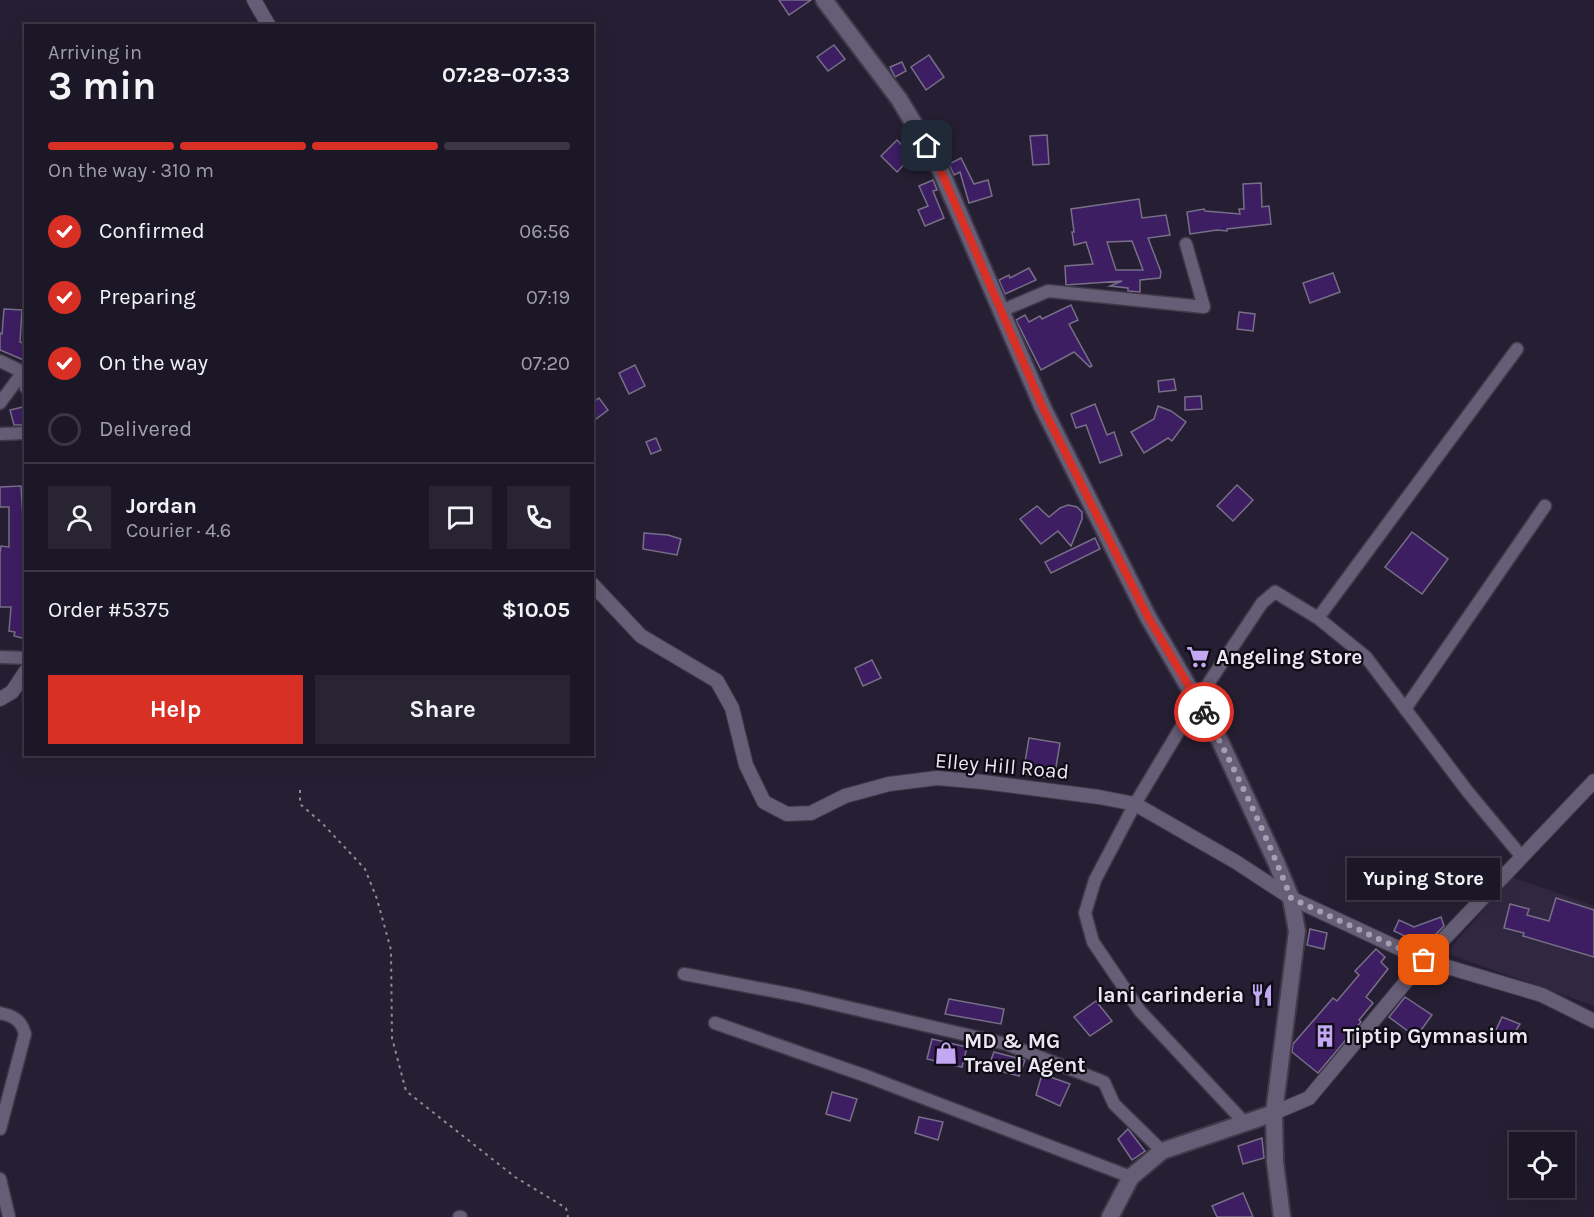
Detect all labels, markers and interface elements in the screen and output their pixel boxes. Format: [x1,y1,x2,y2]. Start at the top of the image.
text: Arriving in [48,41,142,64]
text: 07:28–07:33 [442,62,570,88]
text: 3 min [48,63,156,109]
pin [901,120,952,171]
icon: home [910,129,943,162]
text: On the way · 310 m [48,159,214,182]
icon: check [48,215,81,248]
text: Confirmed [99,218,205,244]
text: 06:56 [519,220,570,243]
icon: check [48,281,81,314]
text: Preparing [99,284,196,310]
text: 07:19 [526,286,570,309]
icon: check [48,347,81,380]
text: On the way [99,350,208,376]
text: 07:20 [521,352,570,375]
text: Delivered [99,416,192,442]
button: person [48,486,111,549]
button: chat [429,486,492,549]
button: phone [507,486,570,549]
text: Jordan [126,493,197,519]
text: Courier · 4.6 [126,519,231,542]
text: Order #5375 [48,597,170,623]
text: $10.05 [502,597,570,623]
supermarket icon: Angeling Store [1185,644,1211,670]
place label: Angeling Store [1216,645,1362,669]
button: Help [48,675,303,744]
button: Share [315,675,570,744]
courier [1174,682,1234,742]
icon: bike [1188,696,1221,729]
street label: Elley Hill Road [934,748,1070,784]
callout: Yuping Store [1348,858,1500,900]
text: Yuping Store [1363,867,1484,890]
pin [1398,934,1449,985]
icon: bag [1407,943,1440,976]
restaurant icon: lani carinderia [1249,982,1275,1008]
place label: lani carinderia [1097,983,1244,1007]
building icon: Tiptip Gymnasium [1312,1023,1338,1049]
place label: Tiptip Gymnasium [1343,1024,1528,1048]
place label: MD & MG Travel Agent [964,1029,1086,1077]
shop icon: MD & MG Travel Agent [933,1040,959,1066]
map controls [1509,1132,1575,1198]
button: locate [1509,1132,1575,1198]

